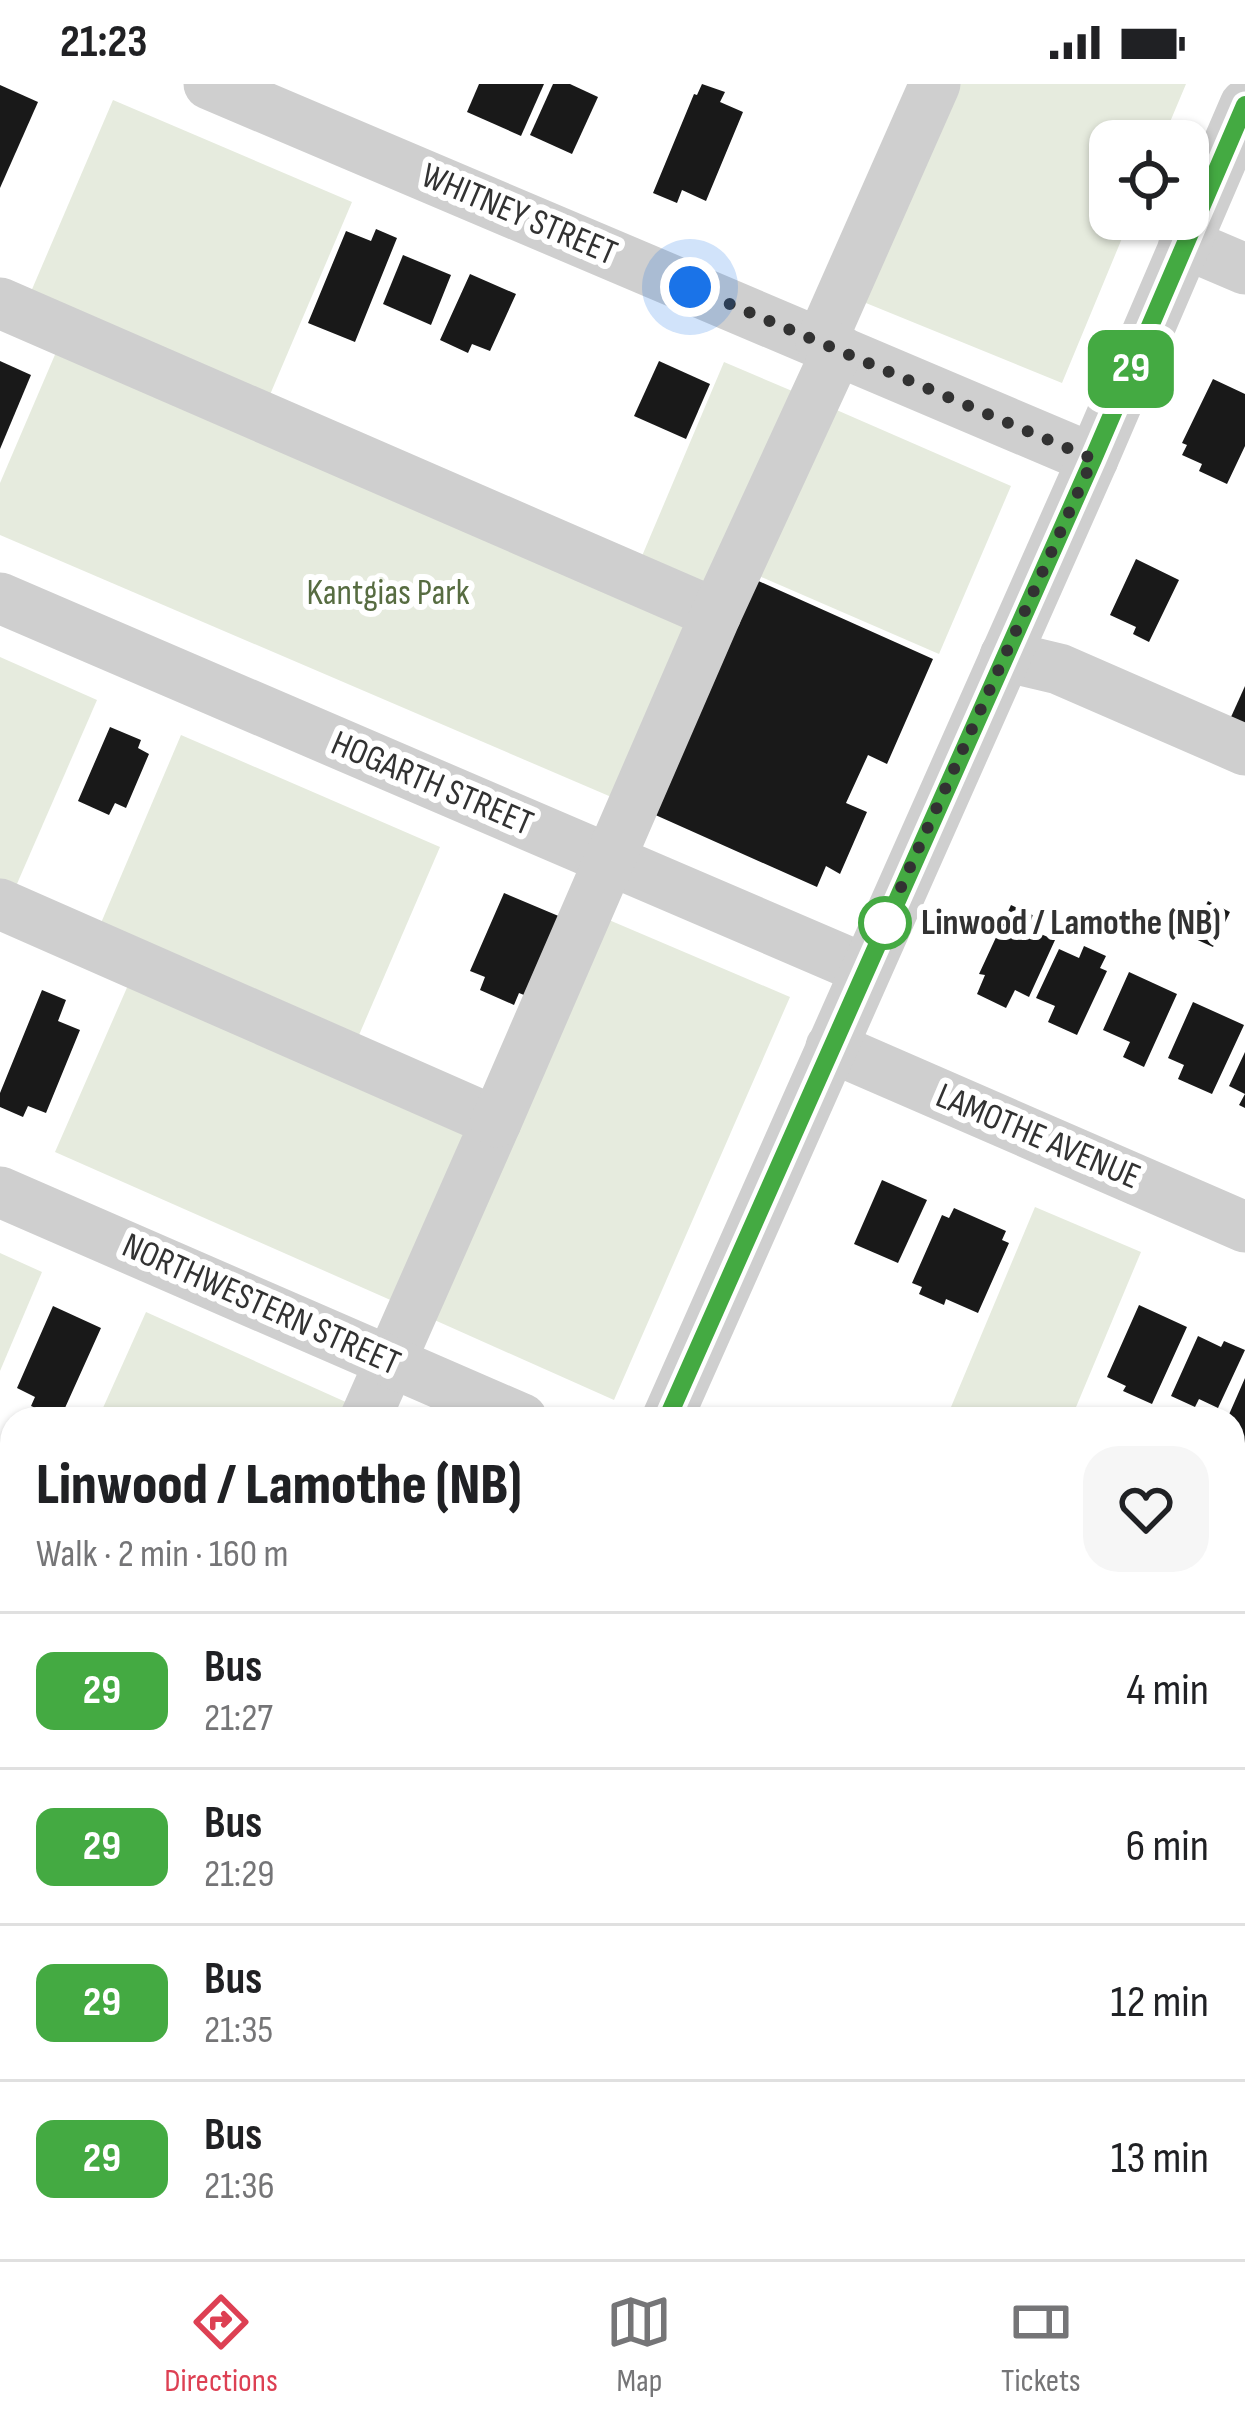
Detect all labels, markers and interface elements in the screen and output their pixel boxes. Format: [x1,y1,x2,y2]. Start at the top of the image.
text: 21:23 [60,15,147,70]
map controls [1089,120,1209,240]
button: locate [1089,120,1209,240]
street label: WHITNEY STREET [415,155,623,275]
your location [660,257,720,317]
line badge: 29 [1077,330,1185,408]
text: 29 [1112,343,1150,394]
park label: Kantgias Park [307,572,470,615]
street label: HOGARTH STREET [325,722,539,846]
marker: Linwood / Lamothe (NB) [860,898,910,948]
place label: Linwood / Lamothe (NB) [921,902,1221,945]
street label: LAMOTHE AVENUE [930,1075,1146,1199]
street label: NORTHWESTERN STREET [115,1224,407,1386]
button: heart [1083,1446,1209,1572]
text: Linwood / Lamothe (NB) [36,1452,522,1520]
text: Walk · 2 min · 160 m [36,1531,288,1578]
text: Bus [204,1640,262,1695]
text: 4 min [1127,1663,1209,1718]
text: 29 [83,1665,121,1716]
text: 21:27 [204,1695,273,1742]
text: Bus [204,1796,262,1851]
text: 6 min [1126,1819,1209,1874]
text: 29 [83,1821,121,1872]
text: 21:29 [204,1851,275,1898]
text: Bus [204,1952,262,2007]
text: 12 min [1111,1975,1209,2030]
text: 29 [83,1977,121,2028]
text: 21:35 [204,2007,273,2054]
text: Bus [204,2108,262,2163]
text: 13 min [1111,2131,1209,2186]
text: 29 [83,2133,121,2184]
text: 21:36 [204,2163,275,2210]
tab: Directions [164,2289,278,2401]
tab: Map [606,2289,672,2401]
tab: Tickets [1001,2289,1081,2401]

